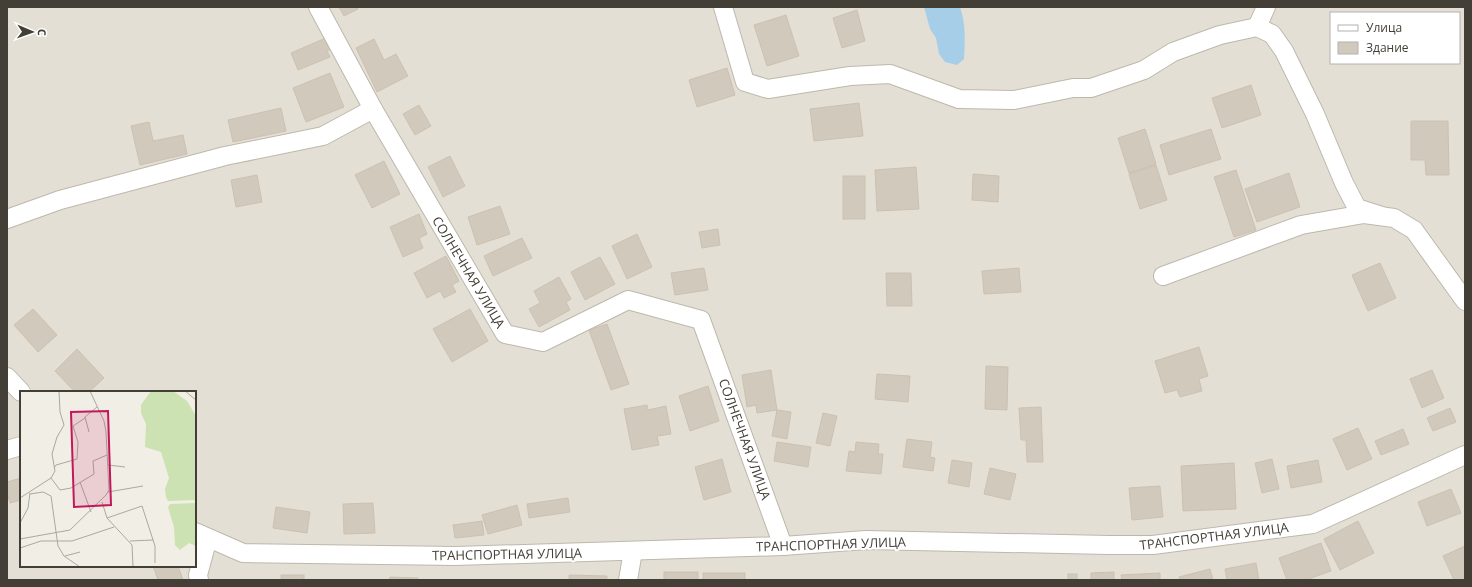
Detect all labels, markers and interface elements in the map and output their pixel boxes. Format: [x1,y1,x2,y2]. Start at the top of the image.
north arrow [12,12,52,52]
legend [1330,12,1460,64]
text: Улица [1366,19,1402,36]
text: С [35,29,50,36]
text: Здание [1366,39,1409,56]
street label: СОЛНЕЧНАЯ УЛИЦА [428,213,510,332]
street label: СОЛНЕЧНАЯ УЛИЦА [715,376,776,503]
inset map [20,391,196,567]
street label: ТРАНСПОРТНАЯ УЛИЦА [1139,518,1290,554]
street label: ТРАНСПОРТНАЯ УЛИЦА [756,532,907,556]
street label: ТРАНСПОРТНАЯ УЛИЦА [432,544,583,564]

